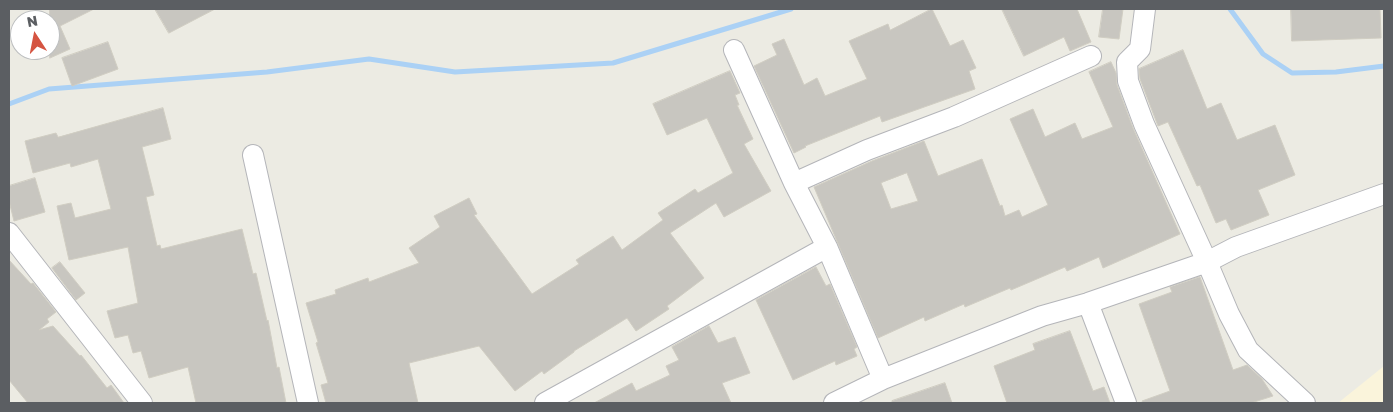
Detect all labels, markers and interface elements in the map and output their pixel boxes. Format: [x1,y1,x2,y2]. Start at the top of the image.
north arrow [10,10,60,60]
text: N [25,11,39,30]

